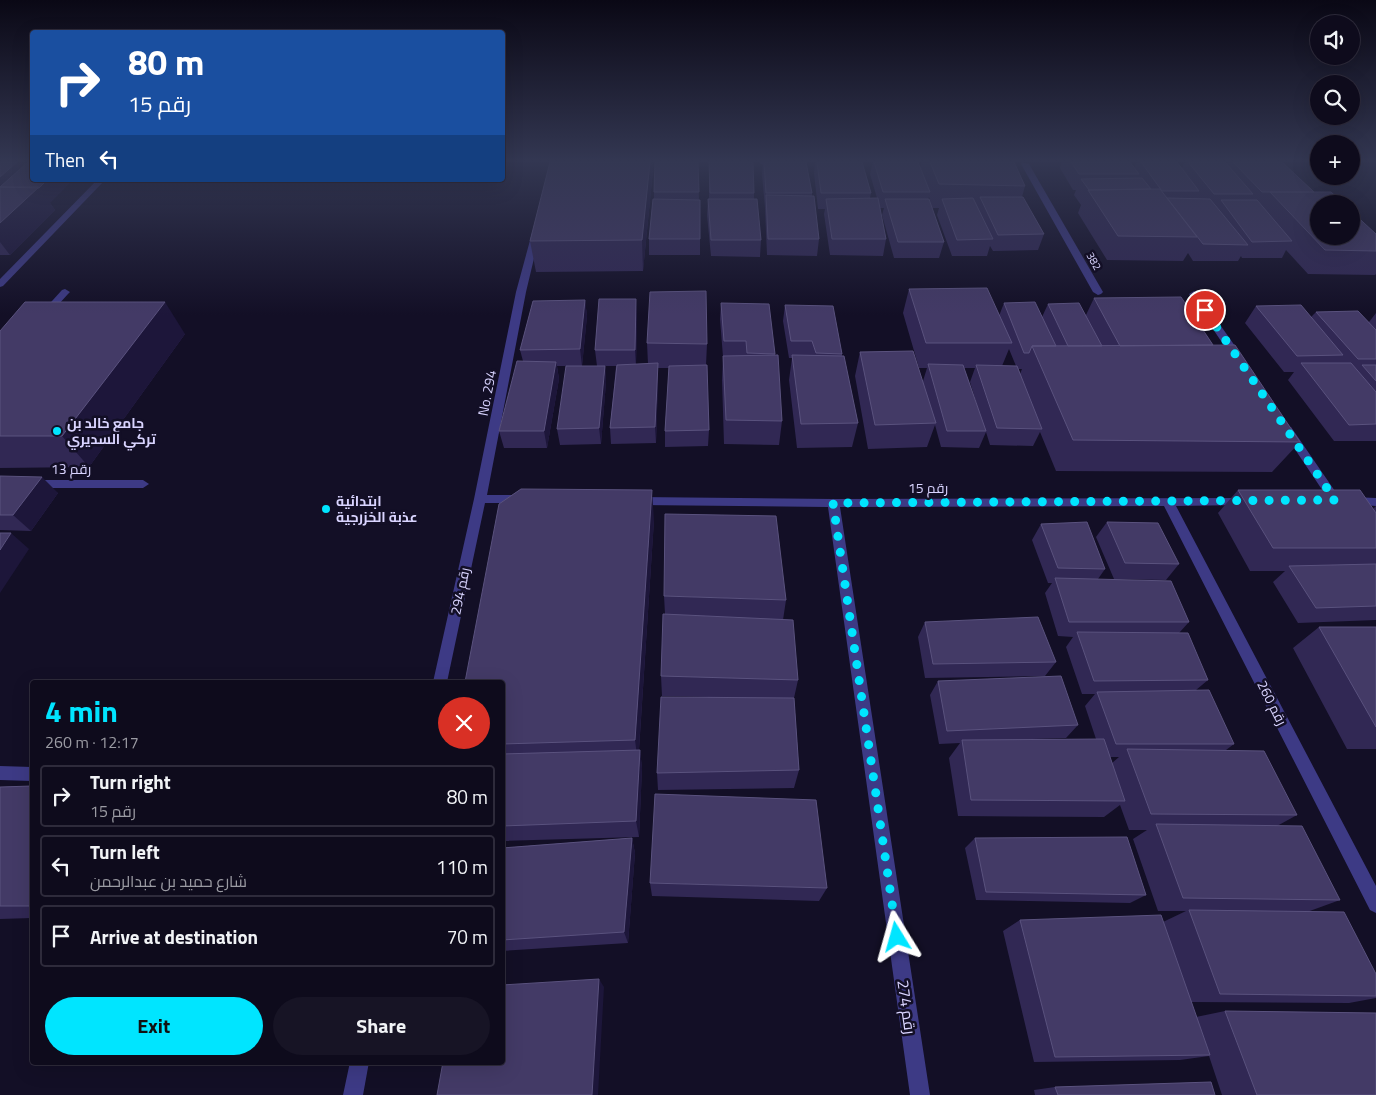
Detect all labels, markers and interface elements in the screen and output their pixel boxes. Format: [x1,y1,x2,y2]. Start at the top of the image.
map controls [1310,15,1360,245]
button: sound [1310,15,1360,65]
text: 80 m [128,35,204,89]
icon: right [45,50,110,115]
button: search [1310,75,1360,125]
text: رقم 15 [128,87,191,121]
button: + [1310,135,1360,185]
text: Then [45,145,85,174]
icon: left [95,145,123,173]
button: − [1310,195,1360,245]
street label: 382 [1082,249,1106,273]
pin [1184,289,1226,331]
icon: arrive [1191,296,1219,324]
street label: No. 294 [472,368,501,418]
place label: جامع خالد بن تركي السديري [67,412,157,451]
marker: جامع خالد بن تركي السديري [51,425,63,437]
street label: رقم 13 [51,458,91,479]
street label: رقم 15 [908,477,948,498]
place label: ابتدائية عذبة الخزرجية [336,490,418,527]
marker: ابتدائية عذبة الخزرجية [320,503,332,515]
street label: رقم 294 [444,565,475,617]
street label: رقم 260 [1252,677,1293,729]
text: 4 min [45,688,118,734]
button: close [438,697,490,749]
text: 260 m · 12:17 [45,730,139,754]
text: Turn right [90,767,171,796]
icon: right [47,782,75,810]
text: 80 m [447,782,488,811]
text: رقم 15 [90,799,136,823]
text: Turn left [90,837,160,866]
icon: left [47,852,75,880]
text: 110 m [436,852,488,881]
text: شارع حميد بن عبدالرحمن [90,869,247,893]
position arrow [870,910,922,962]
icon: arrive [47,922,75,950]
text: Arrive at destination [90,922,258,951]
text: 70 m [447,922,488,951]
street label: رقم 274 [891,978,923,1036]
button: Exit [45,997,263,1055]
button: Share [273,997,490,1055]

